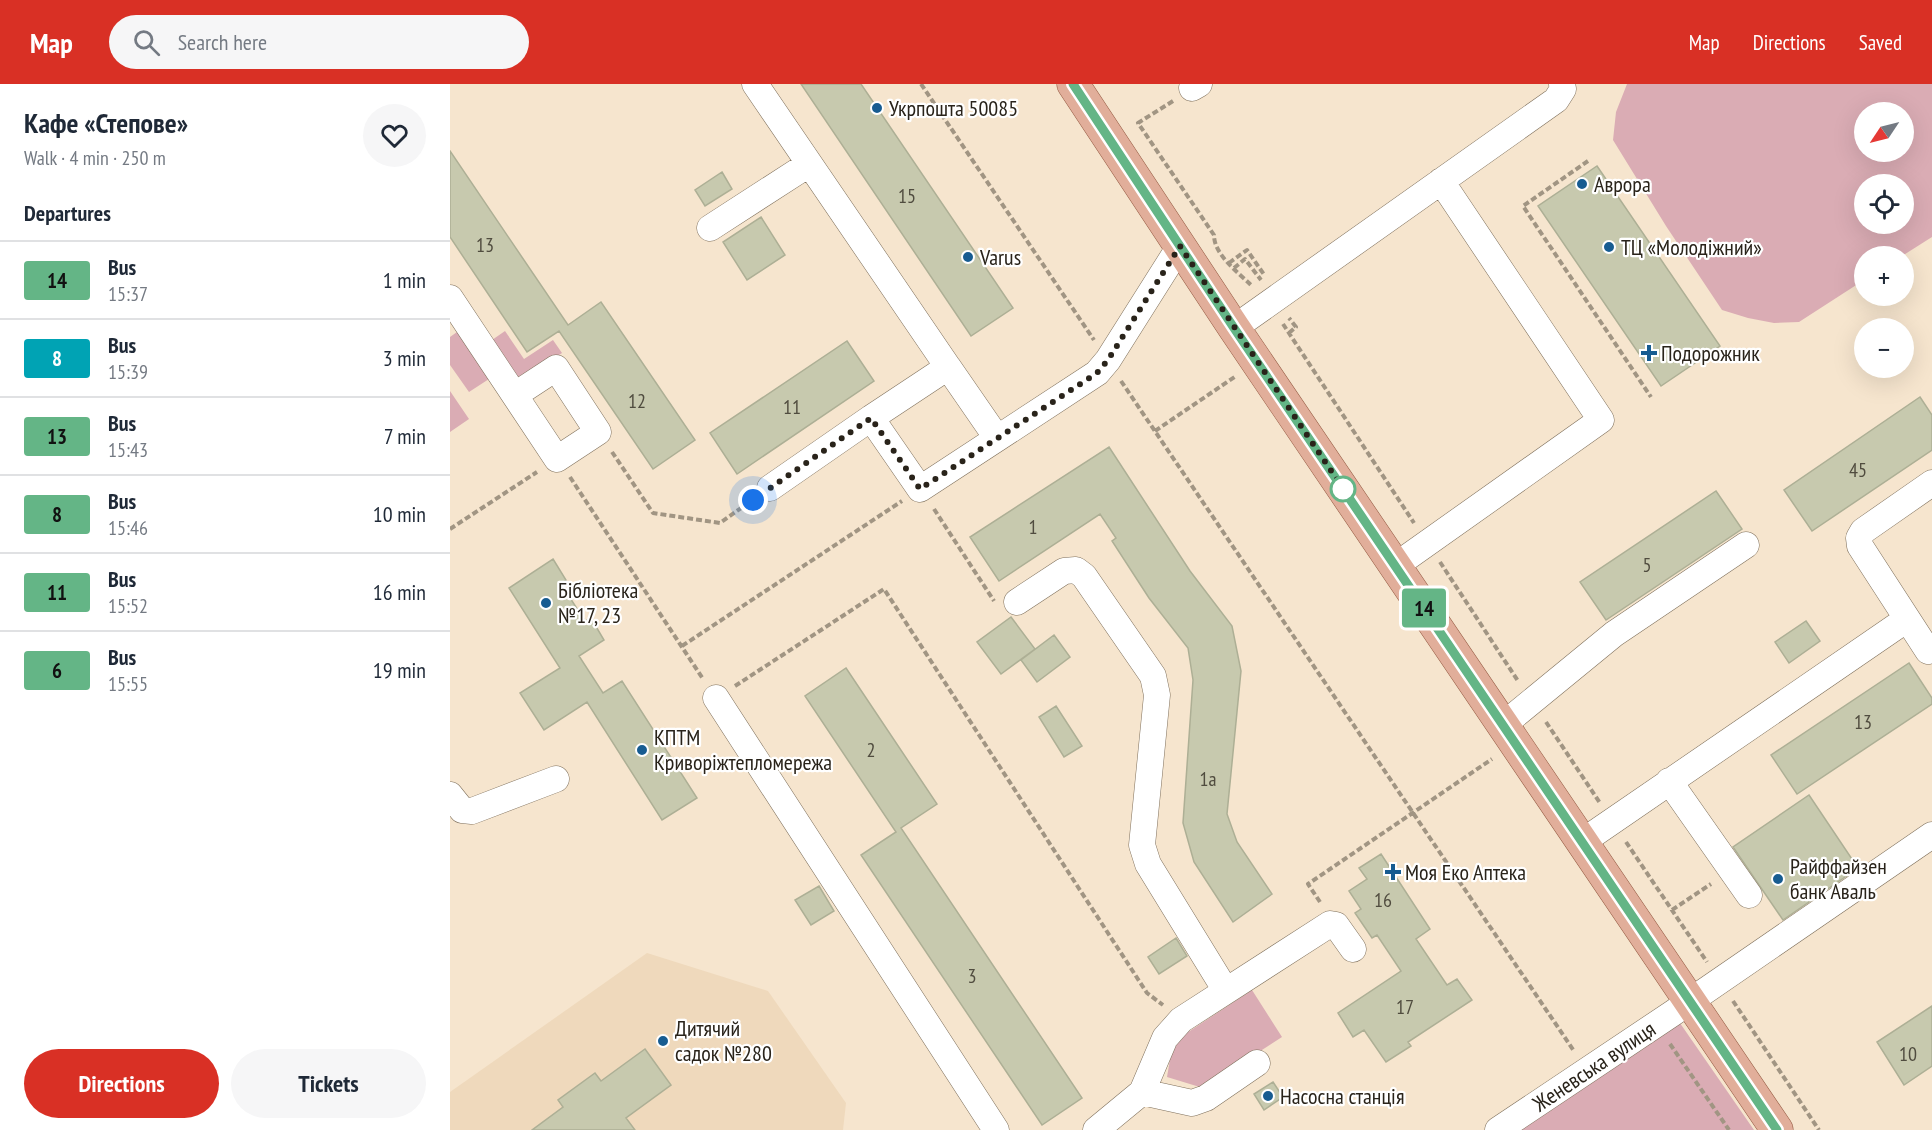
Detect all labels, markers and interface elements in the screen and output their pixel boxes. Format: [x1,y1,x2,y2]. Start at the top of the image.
search box [109,15,529,69]
text: Map [30,24,73,61]
icon: search [130,26,163,59]
text: Search here [178,28,267,56]
text: Map [1689,29,1720,56]
text: Directions [1753,29,1826,56]
text: Saved [1859,29,1902,56]
place label: Укрпошта 50085 [889,94,1018,122]
marker: Укрпошта 50085 [870,101,884,115]
north arrow [1854,102,1914,162]
map controls [1854,102,1914,378]
text: Кафе «Степове» [24,104,188,141]
button: heart [363,104,426,167]
text: Walk · 4 min · 250 m [24,145,166,171]
place label: Аврора [1594,170,1651,198]
button: locate [1854,174,1914,234]
marker: Аврора [1575,177,1589,191]
house number: 15 [898,183,916,209]
text: Departures [24,199,111,227]
house number: 13 [476,232,494,258]
place label: ТЦ «Молодіжний» [1621,233,1762,261]
marker: ТЦ «Молодіжний» [1602,240,1616,254]
place label: Varus [979,243,1021,271]
button: + [1854,246,1914,306]
marker: Varus [961,250,975,264]
text: Bus [108,253,136,281]
text: 1 min [383,266,426,294]
text: 14 [47,267,67,294]
text: 15:37 [108,281,148,307]
button: − [1854,318,1914,378]
text: Bus [108,331,136,359]
place label: Подорожник [1661,339,1760,367]
text: 3 min [383,344,426,372]
text: 8 [52,345,62,372]
marker: Подорожник [1642,346,1656,360]
text: 15:39 [108,359,148,385]
house number: 12 [628,388,646,414]
house number: 11 [783,394,801,420]
text: Bus [108,409,136,437]
text: 7 min [384,422,426,450]
text: 13 [47,423,67,450]
text: 15:43 [108,437,148,463]
house number: 45 [1849,457,1867,483]
unlabelled marker [1330,476,1356,502]
your location [738,485,768,515]
text: Bus [108,487,136,515]
text: 10 min [373,500,426,528]
text: 8 [52,501,62,528]
house number: 1 [1029,514,1038,540]
text: 15:46 [108,515,148,541]
house number: 5 [1643,552,1652,578]
text: Bus [108,565,136,593]
place label: Бібліотека №17, 23 [558,576,638,629]
text: 16 min [373,578,426,606]
text: 11 [47,579,67,606]
line badge: 14 [1397,588,1451,628]
text: 15:52 [108,593,148,619]
text: 14 [1414,595,1434,622]
marker: Бібліотека №17, 23 [539,596,553,610]
text: Bus [108,643,136,671]
text: 19 min [373,656,426,684]
text: 6 [52,657,62,684]
text: 15:55 [108,671,148,697]
house number: 13 [1854,709,1872,735]
place label: КПТМ Криворіжтепломережа [654,723,832,776]
house number: 2 [867,737,876,763]
marker: КПТМ Криворіжтепломережа [635,743,649,757]
house number: 1а [1200,766,1217,792]
place label: Райффайзен банк Аваль [1790,852,1887,905]
place label: Моя Еко Аптека [1405,858,1526,886]
marker: Моя Еко Аптека [1386,865,1400,879]
marker: Райффайзен банк Аваль [1771,872,1785,886]
house number: 16 [1374,887,1392,913]
house number: 3 [968,963,977,989]
house number: 17 [1396,994,1414,1020]
place label: Дитячий садок №280 [675,1014,772,1067]
street label: Женевська вулиця [1526,1015,1661,1118]
marker: Дитячий садок №280 [656,1034,670,1048]
house number: 10 [1899,1041,1917,1067]
button: Directions [24,1049,219,1118]
button: Tickets [231,1049,426,1118]
place label: Насосна станція [1280,1082,1404,1110]
marker: Насосна станція [1261,1089,1275,1103]

